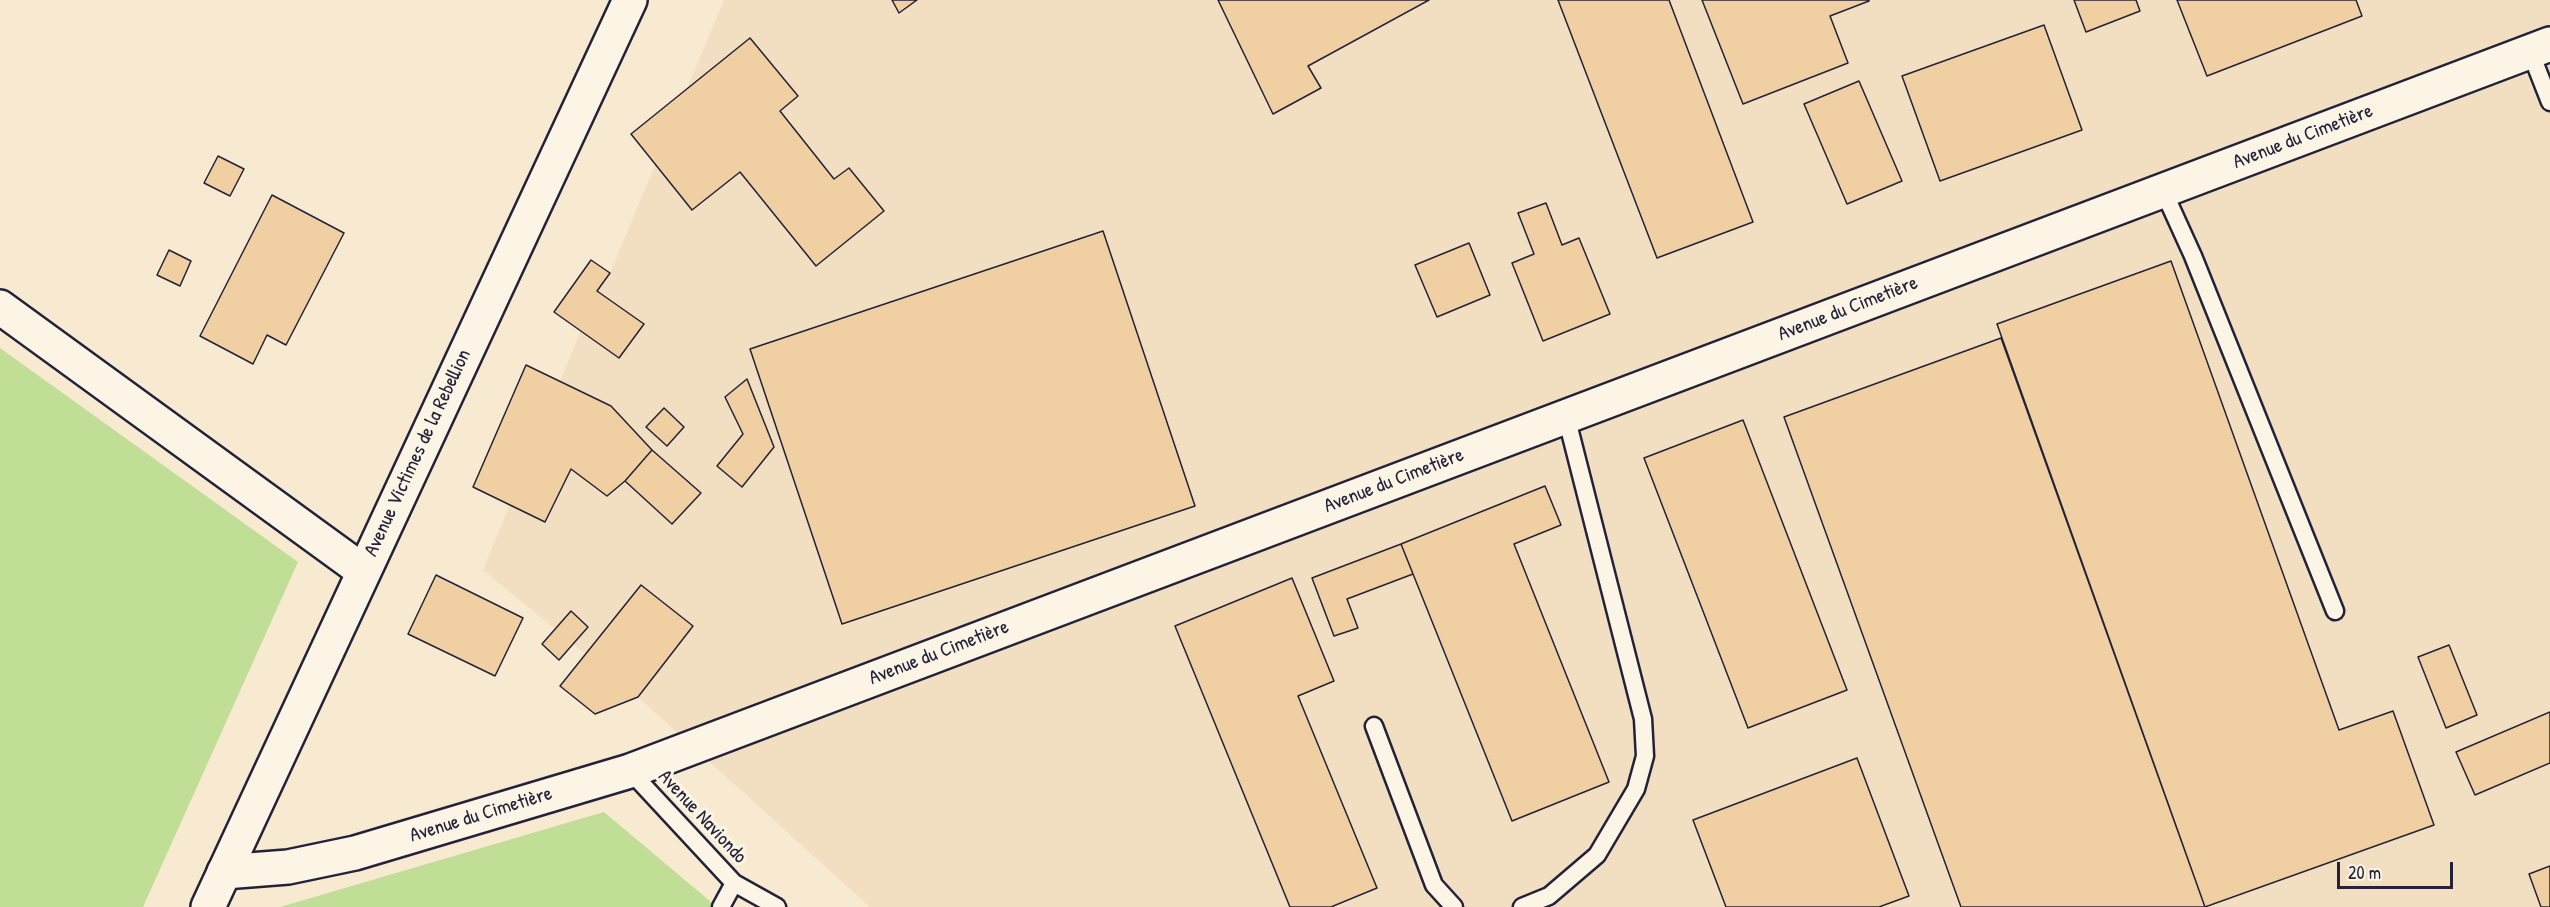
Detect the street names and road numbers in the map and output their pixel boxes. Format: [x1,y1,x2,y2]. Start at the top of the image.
street label: Avenue du Cimetière [2230,99,2376,175]
street label: Avenue du Cimetière [1775,271,1921,347]
street label: Avenue Victimes de la Rebellion [359,346,477,560]
street label: Avenue du Cimetière [1321,443,1467,519]
street label: Avenue du Cimetière [866,615,1012,691]
street label: Avenue Naviondo [653,765,751,869]
street label: Avenue du Cimetière [407,782,555,848]

